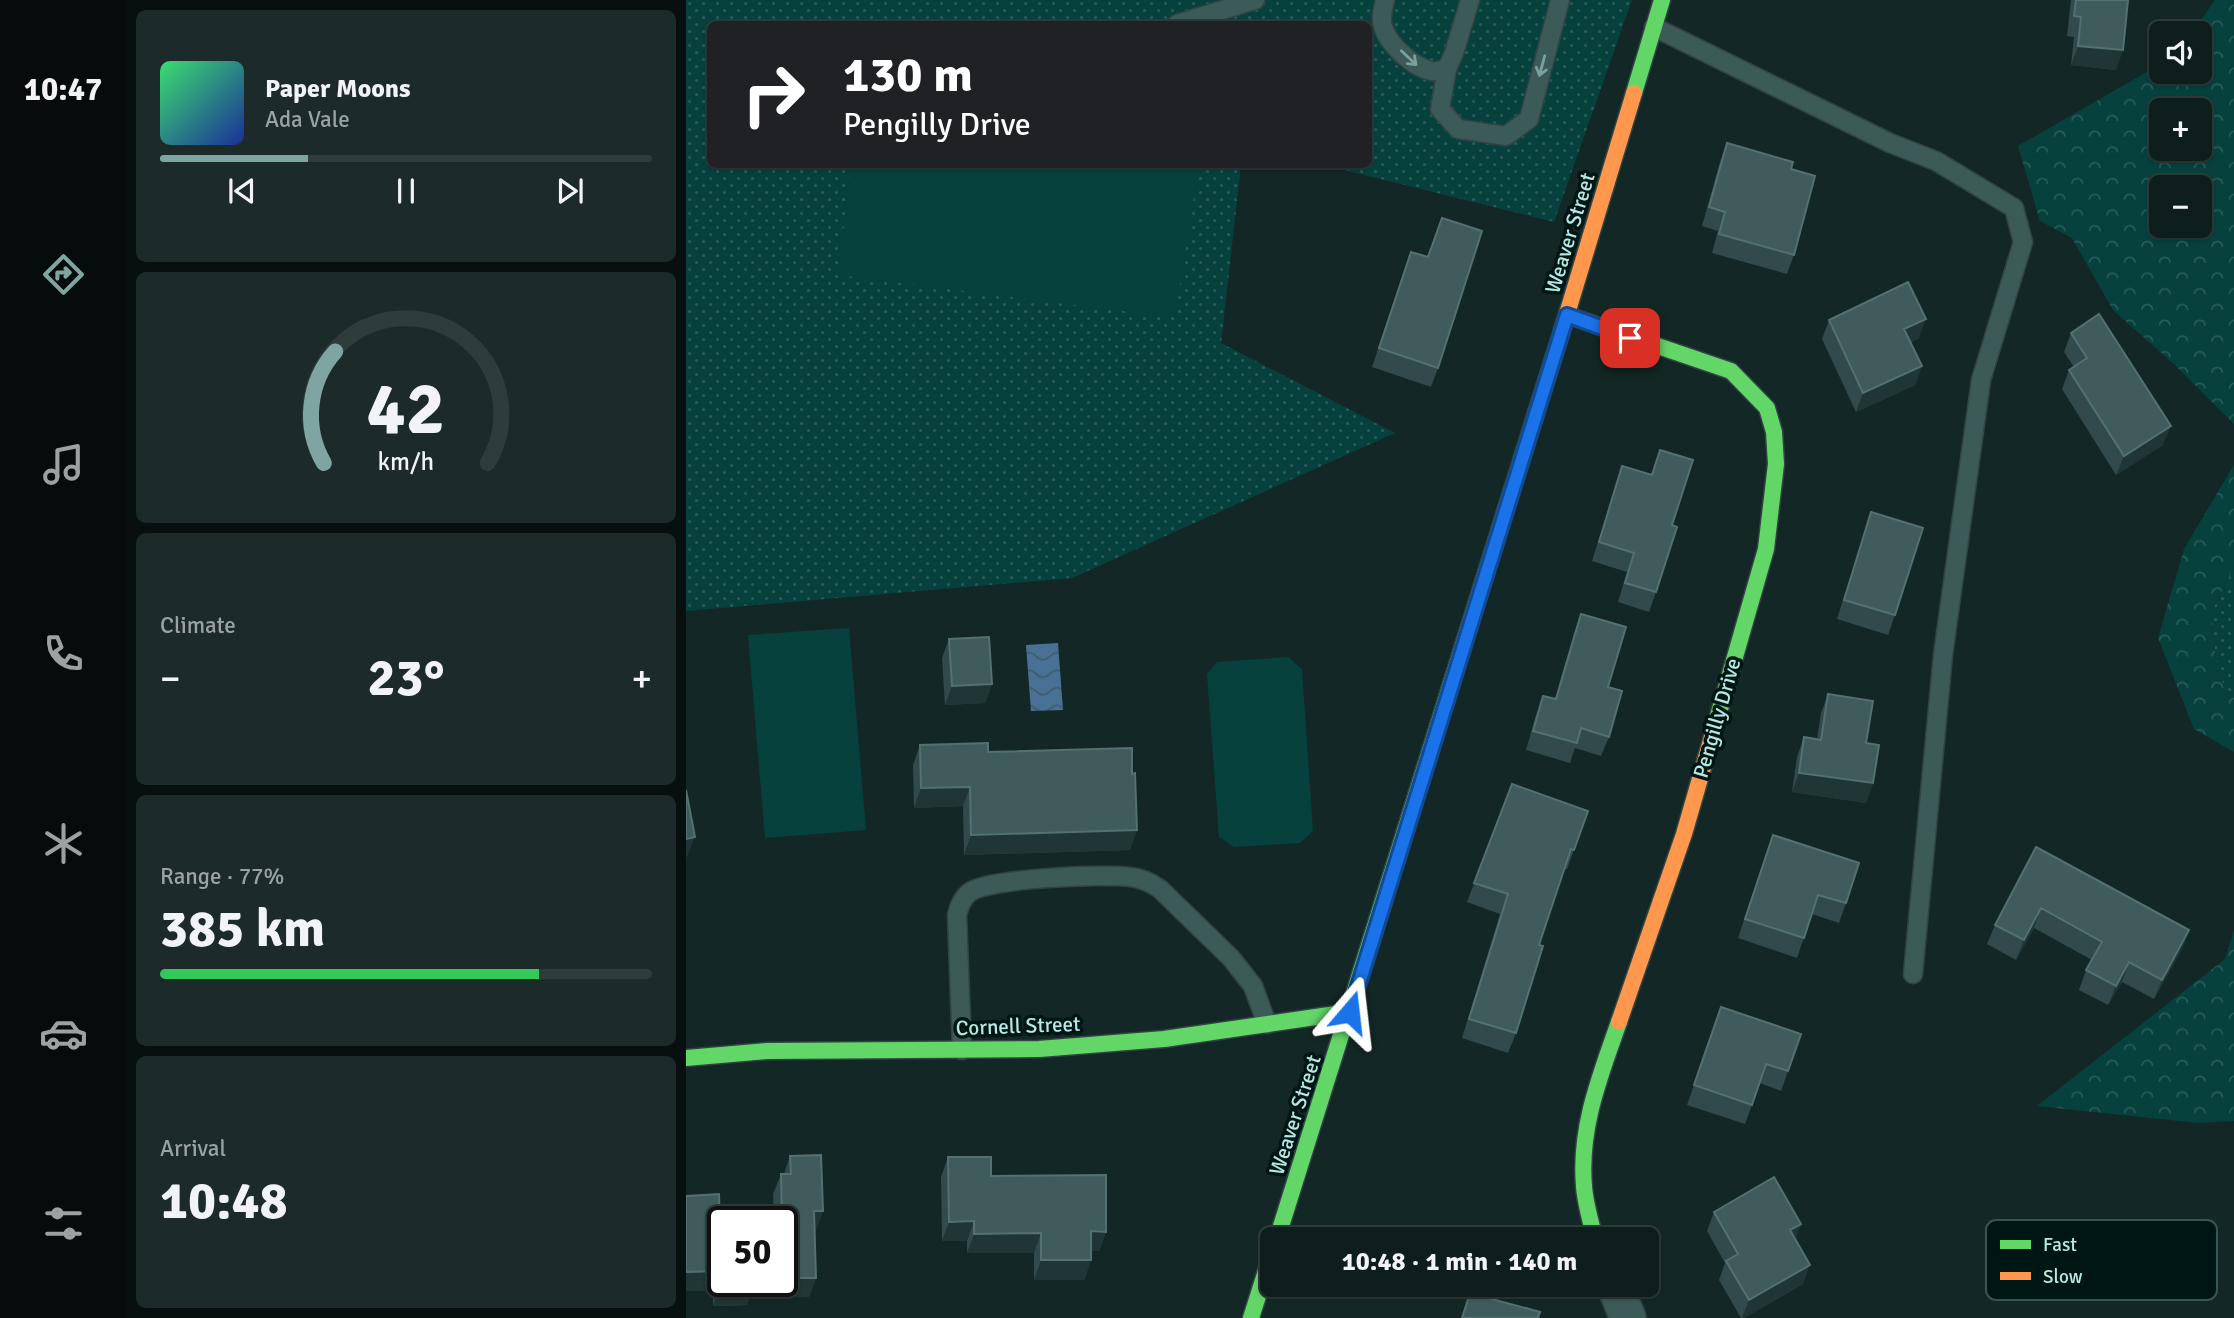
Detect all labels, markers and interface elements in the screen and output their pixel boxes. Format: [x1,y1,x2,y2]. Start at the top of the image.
map controls [2149,21,2212,238]
button: sound [2149,21,2212,84]
text: 130 m [843,45,973,105]
icon: right [728,49,819,140]
one-way arrow [1400,50,1418,66]
one-way arrow [1535,55,1548,77]
text: 10:47 [24,70,102,109]
text: Paper Moons [265,73,411,105]
button: + [2149,98,2212,161]
text: Ada Vale [265,105,350,134]
text: Pengilly Drive [843,105,1031,144]
street label: Weaver Street [1539,170,1601,296]
icon: previous [223,172,261,210]
icon: pause [387,172,425,210]
icon: next [551,172,589,210]
button: − [2149,175,2212,238]
icon: directions [39,250,88,299]
pin [1600,308,1660,368]
icon: arrive [1611,319,1649,357]
text: 42 [367,366,445,455]
icon: music [39,440,88,489]
text: km/h [378,446,434,477]
text: Climate [160,611,236,640]
icon: phone [39,629,88,678]
text: 23° [368,646,444,710]
text: − [160,655,181,702]
text: + [631,655,652,702]
street label: Pengilly Drive [1688,655,1746,781]
icon: climate [39,819,88,868]
text: Range · 77% [160,862,284,891]
text: 385 km [160,897,325,961]
position arrow [1313,975,1387,1049]
icon: car [39,1009,88,1058]
street label: Cornell Street [955,1011,1081,1041]
street label: Weaver Street [1263,1052,1327,1178]
text: Arrival [160,1134,226,1163]
text: 10:48 [160,1169,288,1233]
icon: filters [39,1199,88,1248]
speed limit sign: 50 [707,1206,798,1297]
legend [1986,1220,2217,1300]
text: Fast [2043,1233,2077,1257]
text: 10:48 · 1 min · 140 m [1342,1246,1577,1278]
text: Slow [2043,1265,2083,1289]

